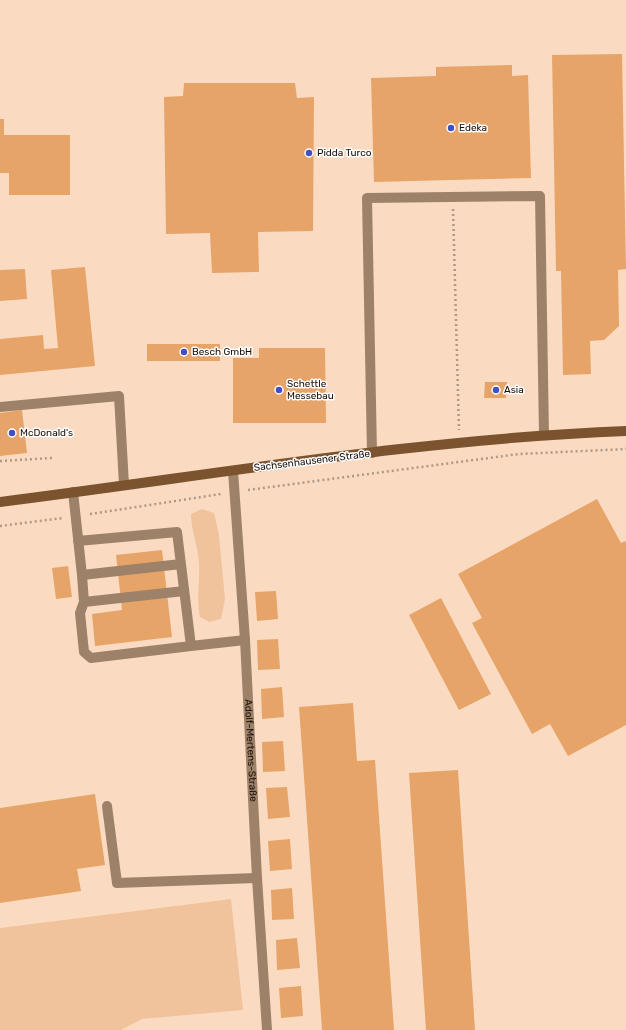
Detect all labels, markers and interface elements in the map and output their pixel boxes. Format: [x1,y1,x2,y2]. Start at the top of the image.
place label: Edeka [459,122,487,134]
marker: Edeka [446,123,456,133]
place label: Pidda Turco [317,147,372,159]
marker: Pidda Turco [304,148,314,158]
place label: Besch GmbH [192,346,252,358]
marker: Besch GmbH [179,347,189,357]
place label: Schettle Messebau [287,378,334,402]
place label: Asia [504,384,524,396]
marker: Schettle Messebau [274,385,284,395]
marker: Asia [491,385,501,395]
place label: McDonald's [20,427,73,439]
marker: McDonald's [7,428,17,438]
street label: Sachsenhausener Straße [253,448,371,474]
street label: Adolf-Mertens-Straße [242,699,259,802]

